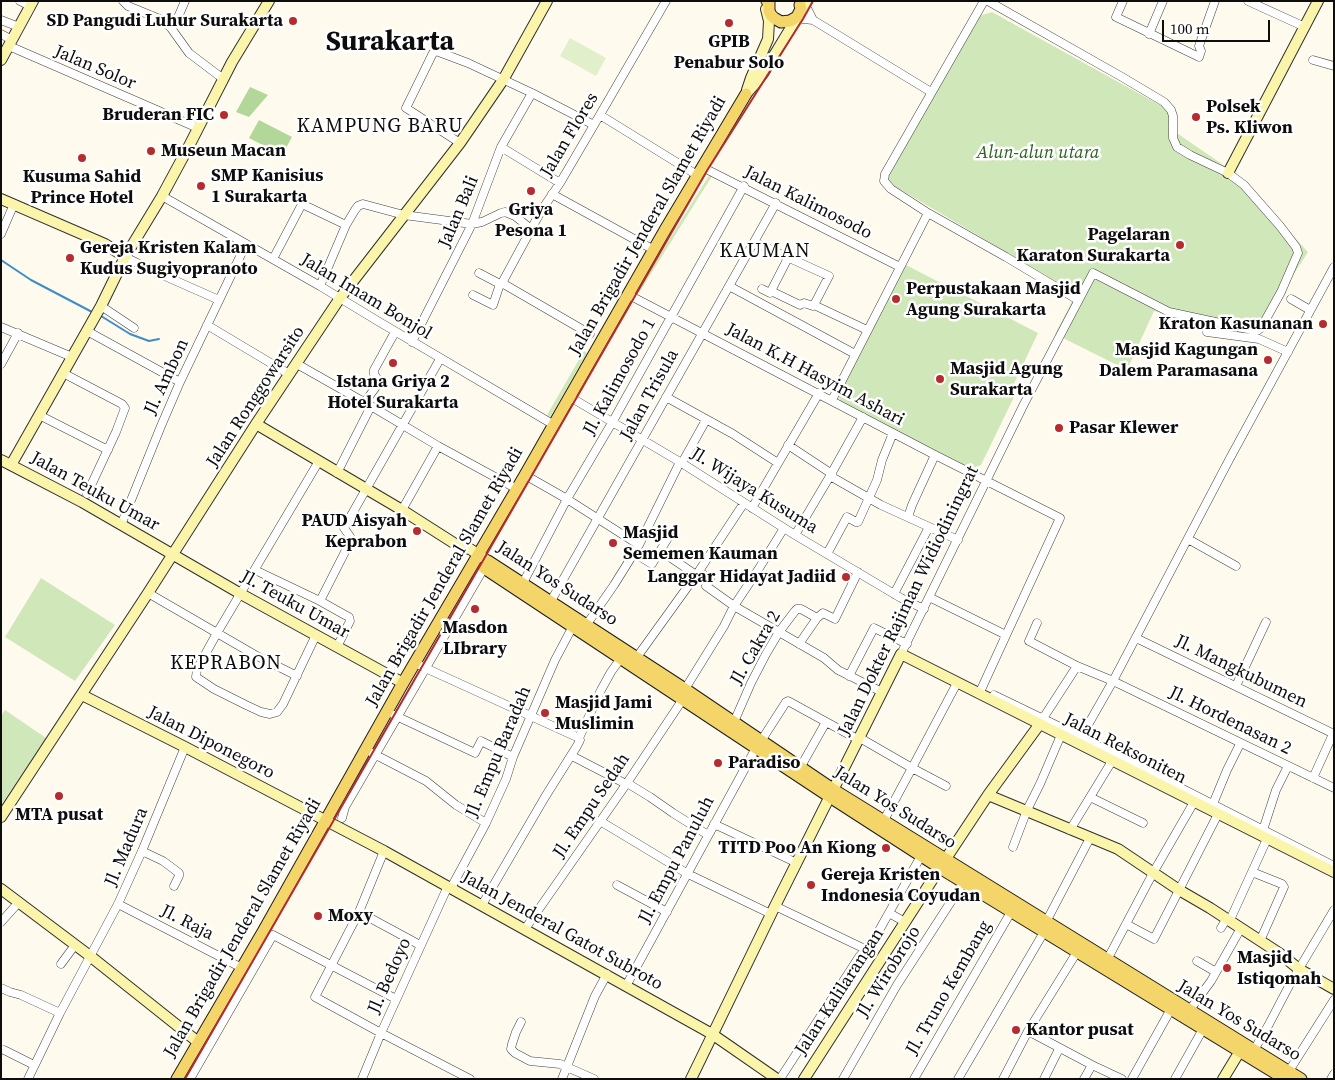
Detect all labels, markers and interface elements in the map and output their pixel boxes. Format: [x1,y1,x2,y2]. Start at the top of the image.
place label: SD Pangudi Luhur Surakarta [47,10,283,32]
scale bar [1165,10,1272,42]
marker: SD Pangudi Luhur Surakarta [287,15,299,27]
marker: GPIB Penabur Solo [723,17,735,29]
text: 100 m [1170,18,1210,39]
district label: Surakarta [326,26,454,60]
place label: GPIB Penabur Solo [674,31,784,74]
street label: Jalan Solor [51,41,139,95]
street label: Jalan Flores [536,89,604,181]
street label: Jalan Brigadir Jenderal Slamet Riyadi [565,93,731,359]
place label: Polsek Ps. Kliwon [1206,96,1293,138]
place label: Bruderan FIC [102,104,214,126]
marker: Bruderan FIC [218,109,230,121]
marker: Polsek Ps. Kliwon [1190,111,1202,123]
district label: KAMPUNG BARU [295,115,465,139]
place label: Museun Macan [161,140,286,162]
park label: Alun-alun utara [977,142,1099,164]
marker: Museun Macan [145,145,157,157]
marker: Kusuma Sahid Prince Hotel [76,152,88,164]
street label: Jalan Kalimosodo [741,162,875,244]
place label: SMP Kanisius 1 Surakarta [211,165,323,208]
place label: Kusuma Sahid Prince Hotel [23,166,141,208]
street label: Jalan Bali [434,173,484,251]
marker: SMP Kanisius 1 Surakarta [195,180,207,192]
marker: Griya Pesona 1 [525,185,537,197]
place label: Griya Pesona 1 [495,199,567,242]
place label: Pagelaran Karaton Surakarta [1016,224,1170,266]
place label: Gereja Kristen Kalam Kudus Sugiyopranoto [80,237,258,280]
marker: Pagelaran Karaton Surakarta [1174,239,1186,251]
district label: KAUMAN [718,240,812,264]
street label: Jalan Imam Bonjol [296,249,436,345]
marker: Gereja Kristen Kalam Kudus Sugiyopranoto [64,252,76,264]
place label: Perpustakaan Masjid Agung Surakarta [906,278,1081,320]
marker: Perpustakaan Masjid Agung Surakarta [890,293,902,305]
place label: Kraton Kasunanan [1159,313,1313,335]
street label: Jl. Kalimosodo 1 [579,315,661,439]
marker: Kraton Kasunanan [1317,318,1329,330]
street label: Jalan K.H Hasyim Ashari [722,319,908,431]
street label: Jalan Ronggowarsito [202,322,310,472]
street label: Jl. Ambon [140,336,194,418]
place label: Masjid Kagungan Dalem Paramasana [1099,339,1258,382]
street label: Jalan Trisula [616,346,684,444]
marker: Masjid Kagungan Dalem Paramasana [1262,354,1274,366]
marker: Istana Griya 2 Hotel Surakarta [387,357,399,369]
place label: Masjid Agung Surakarta [950,358,1063,400]
place label: Istana Griya 2 Hotel Surakarta [327,371,459,414]
marker: Masjid Agung Surakarta [934,373,946,385]
place label: Pasar Klewer [1069,417,1178,439]
marker: Pasar Klewer [1053,422,1065,434]
street label: Jl. Wijaya Kusuma [686,443,822,539]
street label: Jalan Brigadir Jenderal Slamet Riyadi [362,444,528,710]
street label: Jalan Teuku Umar [27,448,163,536]
street label: Jalan Dokter Rajiman Widiodiningrat [834,462,984,740]
place label: PAUD Aisyah Keprabon [301,510,407,552]
place label: Masjid Sememen Kauman [623,522,778,564]
marker: PAUD Aisyah Keprabon [411,525,423,537]
street label: Jalan Yos Sudarso [492,537,622,631]
marker: Masjid Sememen Kauman [607,537,619,549]
street label: Jl. Teuku Umar [237,566,353,644]
place label: Langgar Hidayat Jadiid [647,566,836,588]
marker: Langgar Hidayat Jadiid [840,571,852,583]
marker: Masdon LIbrary [469,603,481,615]
street label: Jl. Cakra 2 [726,607,786,689]
place label: Masdon LIbrary [442,617,508,660]
street label: Jl. Mangkubumen [1172,631,1310,713]
district label: KEPRABON [169,652,283,676]
street label: Jl. Hordenasan 2 [1165,682,1295,760]
street label: Jl. Empu Baradah [462,683,536,821]
place label: Masjid Jami Muslimin [555,692,652,734]
street label: Jalan Diponegoro [144,702,278,784]
marker: Masjid Jami Muslimin [539,707,551,719]
street label: Jalan Reksoniten [1060,709,1190,789]
street label: Jl. Empu Sedah [549,749,635,863]
place label: Paradiso [728,752,801,774]
marker: Paradiso [712,757,724,769]
street label: Jalan Yos Sudarso [830,762,960,854]
marker: MTA pusat [53,790,65,802]
street label: Jl. Empu Panuluh [634,793,720,927]
street label: Jalan Brigadir Jenderal Slamet Riyadi [160,795,326,1061]
place label: MTA pusat [15,804,103,826]
street label: Jl. Madura [101,804,153,890]
place label: TITD Poo An Kiong [718,837,876,859]
marker: TITD Poo An Kiong [880,842,892,854]
place label: Gereja Kristen Indonesia Coyudan [821,864,980,906]
street label: Jalan Jenderal Gatot Subroto [458,867,666,995]
marker: Gereja Kristen Indonesia Coyudan [805,879,817,891]
street label: Jl. Raja [157,901,217,945]
place label: Moxy [328,905,373,927]
marker: Moxy [312,910,324,922]
street label: Jl. Truno Kembang [902,917,996,1059]
street label: Jl. Wirobrojo [852,922,926,1022]
street label: Jalan Kalilarangan [791,924,889,1060]
street label: Jl. Bedoyo [364,935,416,1017]
place label: Masjid Istiqomah [1237,947,1321,990]
marker: Masjid Istiqomah [1221,962,1233,974]
street label: Jalan Yos Sudarso [1173,976,1305,1066]
place label: Kantor pusat [1026,1019,1134,1041]
marker: Kantor pusat [1010,1024,1022,1036]

